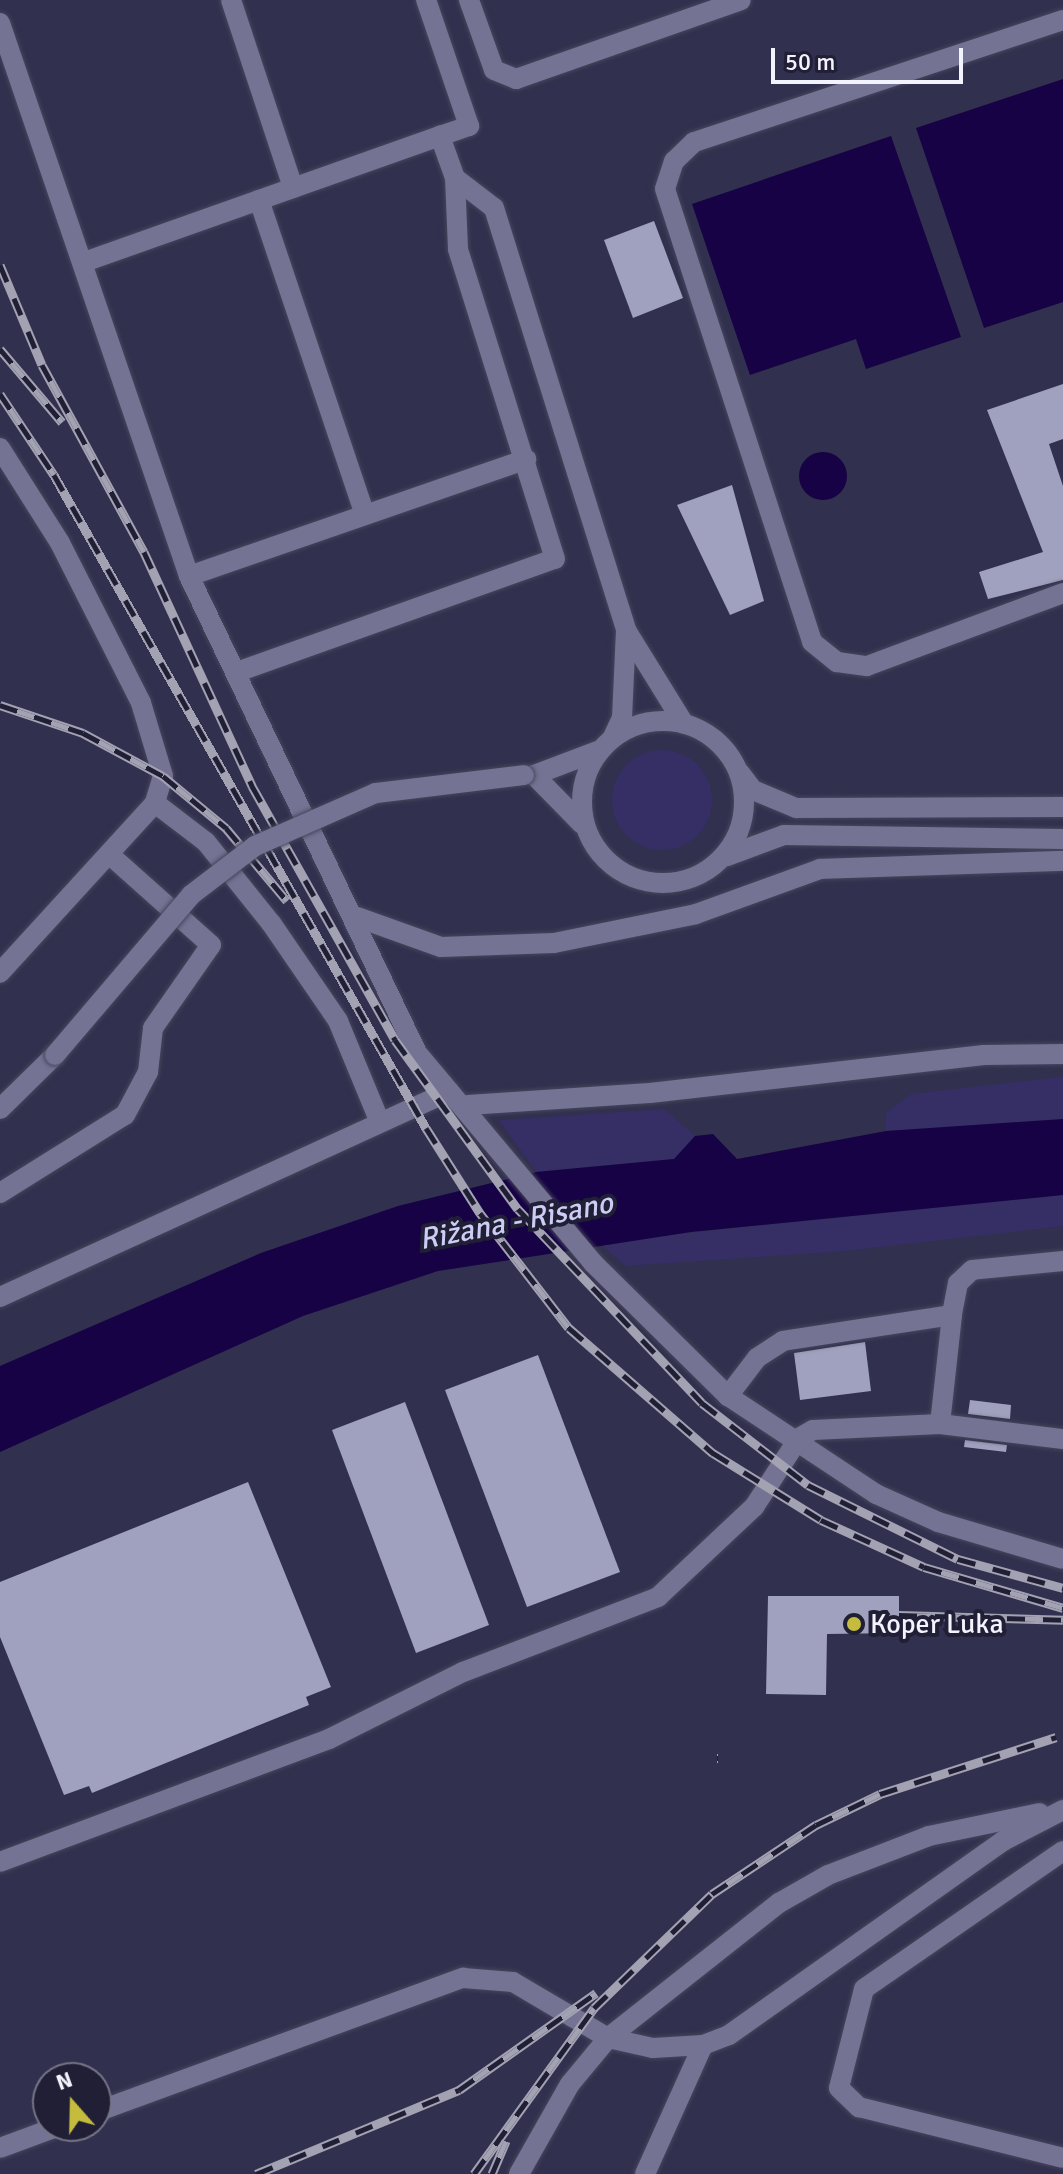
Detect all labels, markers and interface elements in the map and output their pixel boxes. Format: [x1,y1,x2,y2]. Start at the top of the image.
scale bar [775,32,967,82]
text: 50 m [785,47,835,77]
water label: Rižana - Risano [416,1186,616,1258]
place label: Koper Luka [870,1607,1004,1641]
marker: Koper Luka [845,1615,863,1633]
north arrow [32,2062,112,2142]
text: N [52,2066,76,2096]

